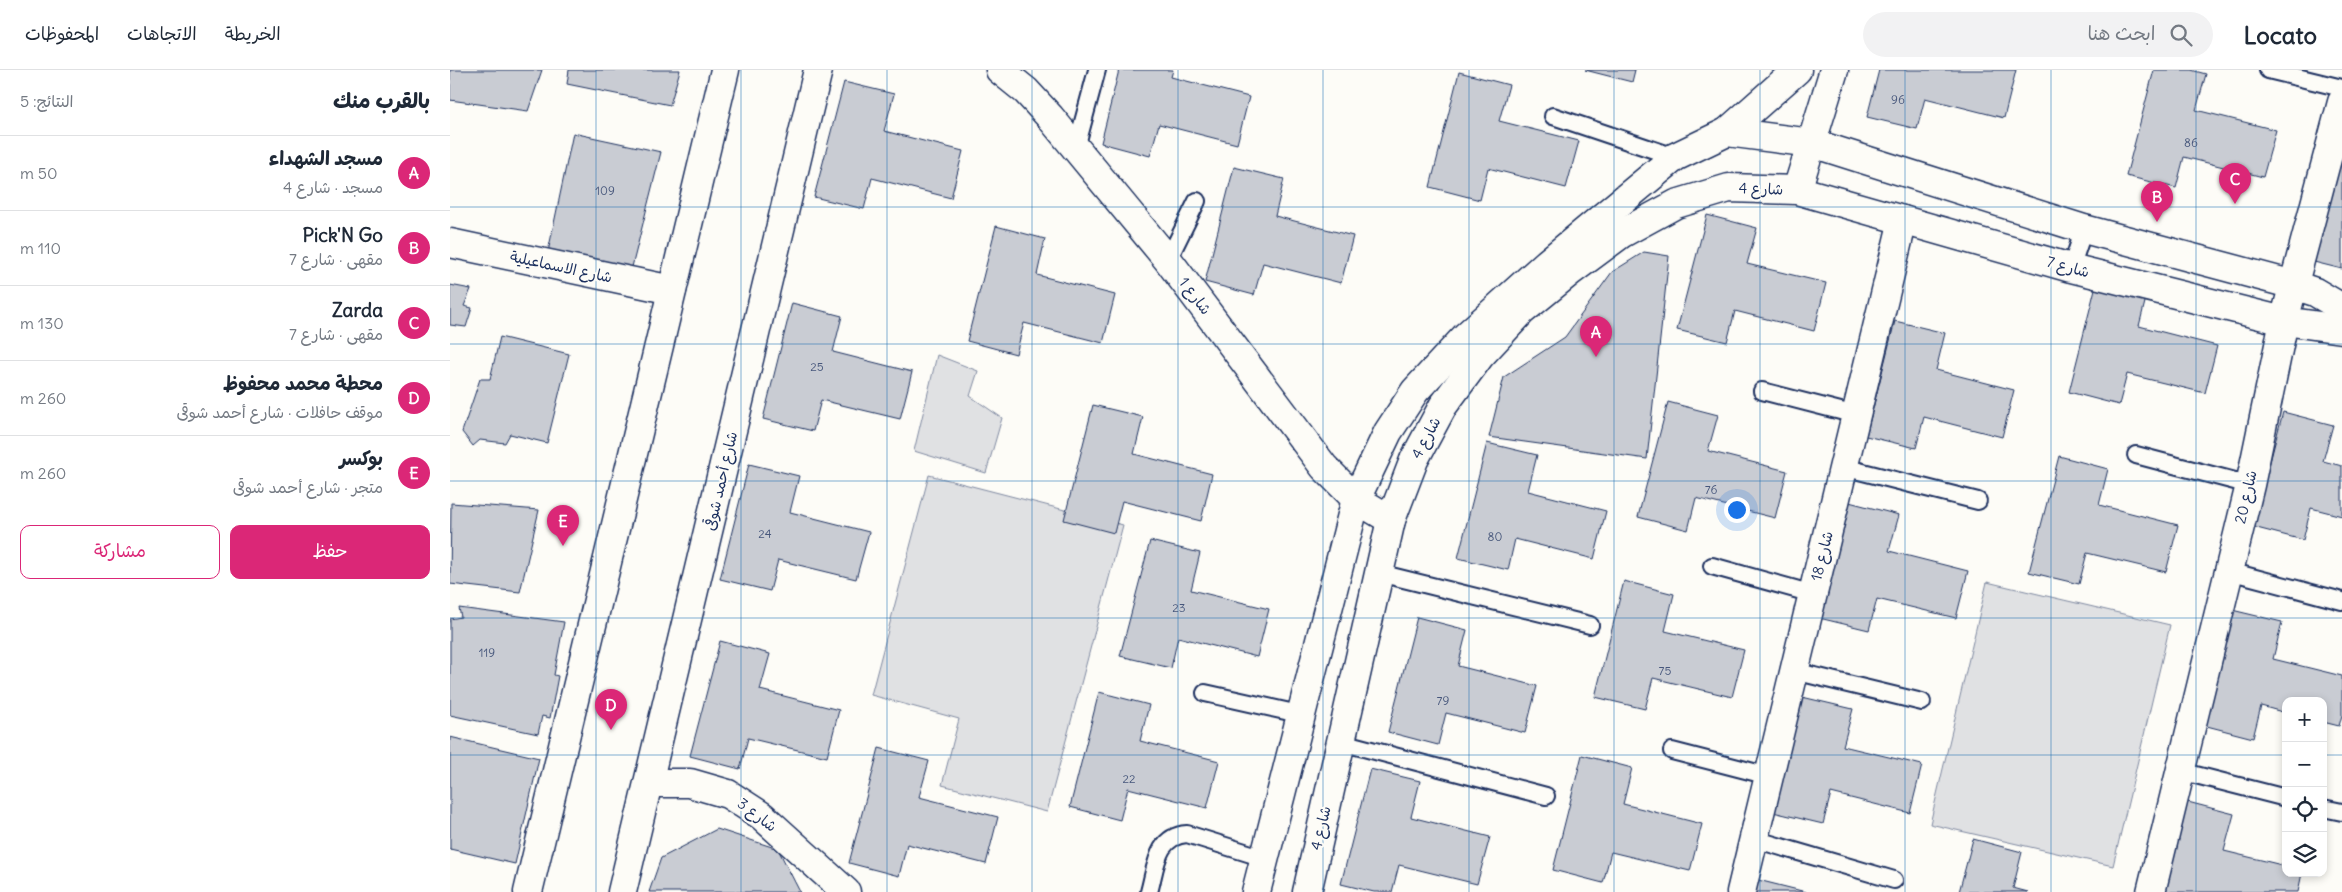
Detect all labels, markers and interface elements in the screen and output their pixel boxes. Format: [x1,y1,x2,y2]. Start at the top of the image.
search box [1863,12,2213,57]
text: Locato [2243,20,2317,50]
text: ابحث هنا [2087,21,2155,45]
icon: search [2167,21,2195,49]
text: المحفوظات [25,22,99,45]
text: الاتجاهات [127,22,197,45]
text: الخريطة [225,22,281,45]
text: بالقرب منك [333,87,430,114]
text: النتائج: 5 [20,91,74,111]
house number: 96 [1891,92,1905,107]
house number: 86 [2184,135,2198,150]
text: مسجد الشهداء [269,146,383,170]
text: 50 m [20,163,58,183]
text: A [409,163,419,183]
pin: C [2219,163,2251,204]
text: مسجد · شارع 4 [283,177,383,197]
street label: شارع 4 [1738,178,1784,200]
pin: B [2141,181,2173,222]
house number: 109 [595,183,615,198]
text: Pick'N Go [303,223,383,247]
text: 110 m [20,238,61,258]
text: B [409,238,419,258]
street label: شارع الاسماعيلية [508,246,614,288]
text: مقهى · شارع 7 [289,249,383,269]
street label: شارع 7 [2044,252,2092,282]
street label: شارع 1 [1174,273,1216,319]
text: Zarda [332,298,383,322]
text: 130 m [20,313,64,333]
text: C [409,313,419,333]
pin: A [1580,316,1612,357]
text: مقهى · شارع 7 [289,324,383,344]
house number: 25 [810,359,824,374]
text: محطة محمد محفوظ [223,371,383,395]
text: 260 m [20,388,66,408]
text: D [408,388,420,408]
text: موقف حافلات · شارع أحمد شوقى [176,402,383,422]
street label: شارع 4 [1407,414,1445,462]
street label: شارع أحمد شوقى [699,429,742,533]
text: بوكسر [339,446,383,470]
text: 260 m [20,463,66,483]
text: E [409,463,419,483]
street label: شارع 20 [2230,468,2262,526]
text: متجر · شارع أحمد شوقى [233,477,383,497]
house number: 76 [1705,482,1717,497]
your location [1724,497,1750,523]
pin: E [547,505,579,546]
button: مشاركة [20,525,220,579]
button: حفظ [230,525,430,579]
house number: 24 [758,526,772,541]
house number: 80 [1488,529,1503,544]
street label: شارع 18 [1806,529,1838,583]
house number: 23 [1172,600,1186,615]
house number: 119 [479,645,495,660]
house number: 75 [1659,663,1671,678]
pin: D [595,689,627,730]
house number: 79 [1437,693,1449,708]
map controls [2282,697,2327,877]
button: + [2282,697,2327,742]
button: − [2282,742,2327,787]
house number: 22 [1122,771,1136,786]
button: locate [2282,787,2327,832]
street label: شارع 3 [733,794,781,836]
street label: شارع 4 [1306,804,1336,852]
button: layers [2282,832,2327,877]

